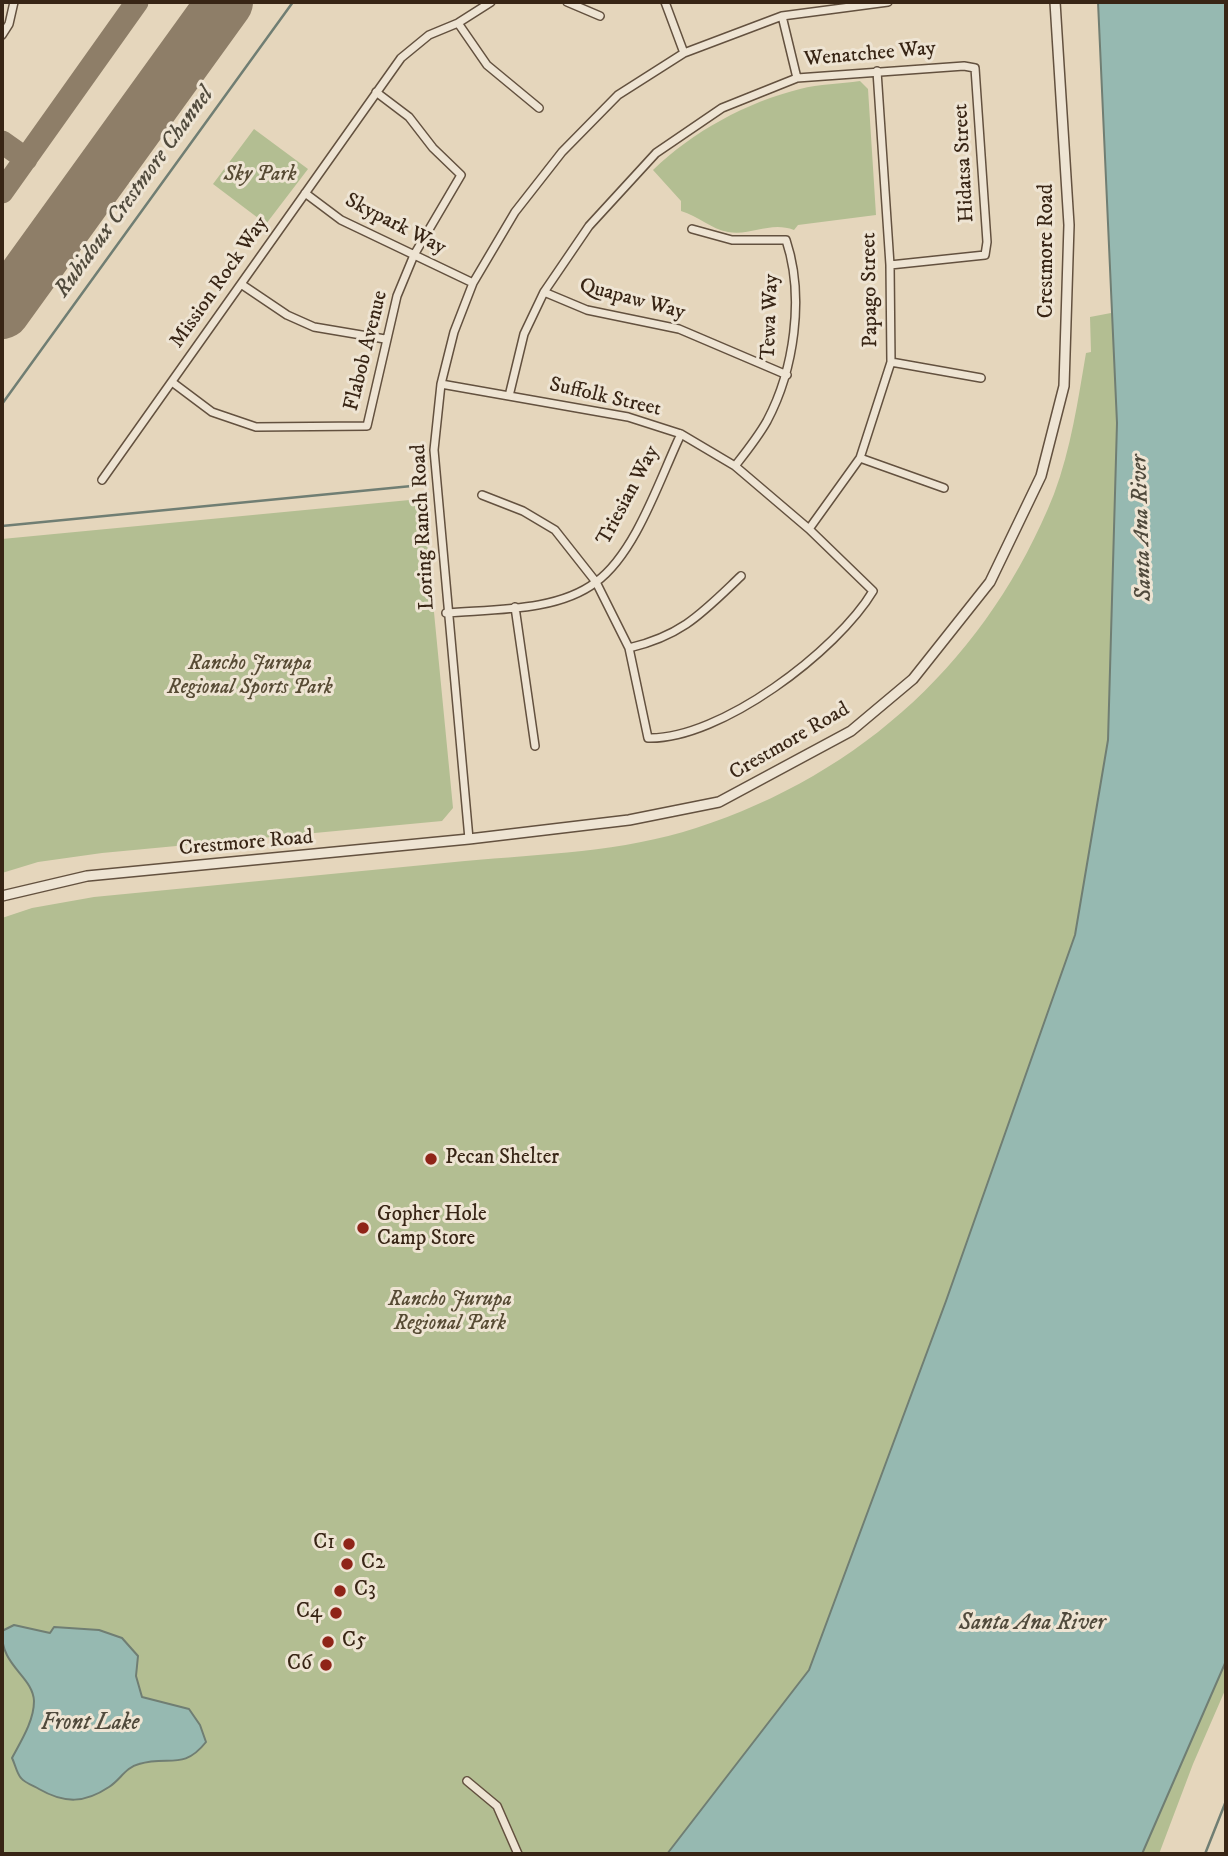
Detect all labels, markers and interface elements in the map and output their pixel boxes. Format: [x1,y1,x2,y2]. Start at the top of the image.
street label: Wenatchee Way [803,37,937,73]
water label: Rubidoux Crestmore Channel [49,82,221,304]
street label: Hidatsa Street [949,103,981,223]
park label: Sky Park [223,163,297,189]
street label: Crestmore Road [1035,184,1061,318]
street label: Skypark Way [340,189,450,261]
street label: Mission Rock Way [165,212,275,354]
street label: Papago Street [857,232,885,348]
street label: Quapaw Way [576,274,688,326]
street label: Tewa Way [757,274,785,360]
street label: Flabob Avenue [340,288,394,414]
street label: Suffolk Street [547,373,663,423]
street label: Triesian Way [592,442,666,550]
street label: Loring Ranch Road [407,443,441,611]
water label: Santa Ana River [1127,454,1159,602]
park label: Rancho Jurupa Regional Sports Park [167,652,333,702]
street label: Crestmore Road [725,697,855,787]
street label: Crestmore Road [178,826,314,862]
place label: Pecan Shelter [445,1146,559,1172]
marker: Pecan Shelter [423,1151,439,1167]
place label: Gopher Hole Camp Store [377,1203,487,1253]
marker: Gopher Hole Camp Store [355,1220,371,1236]
park label: Rancho Jurupa Regional Park [388,1288,512,1338]
place label: C1 [313,1531,335,1557]
marker: C1 [341,1536,357,1552]
place label: C2 [361,1551,385,1577]
marker: C2 [339,1556,355,1572]
place label: C3 [354,1578,376,1604]
marker: C3 [332,1583,348,1599]
place label: C4 [296,1600,322,1626]
marker: C4 [328,1605,344,1621]
water label: Santa Ana River [959,1610,1105,1638]
place label: C5 [342,1629,366,1655]
marker: C5 [320,1634,336,1650]
place label: C6 [287,1652,312,1678]
marker: C6 [318,1657,334,1673]
water label: Front Lake [41,1710,139,1738]

